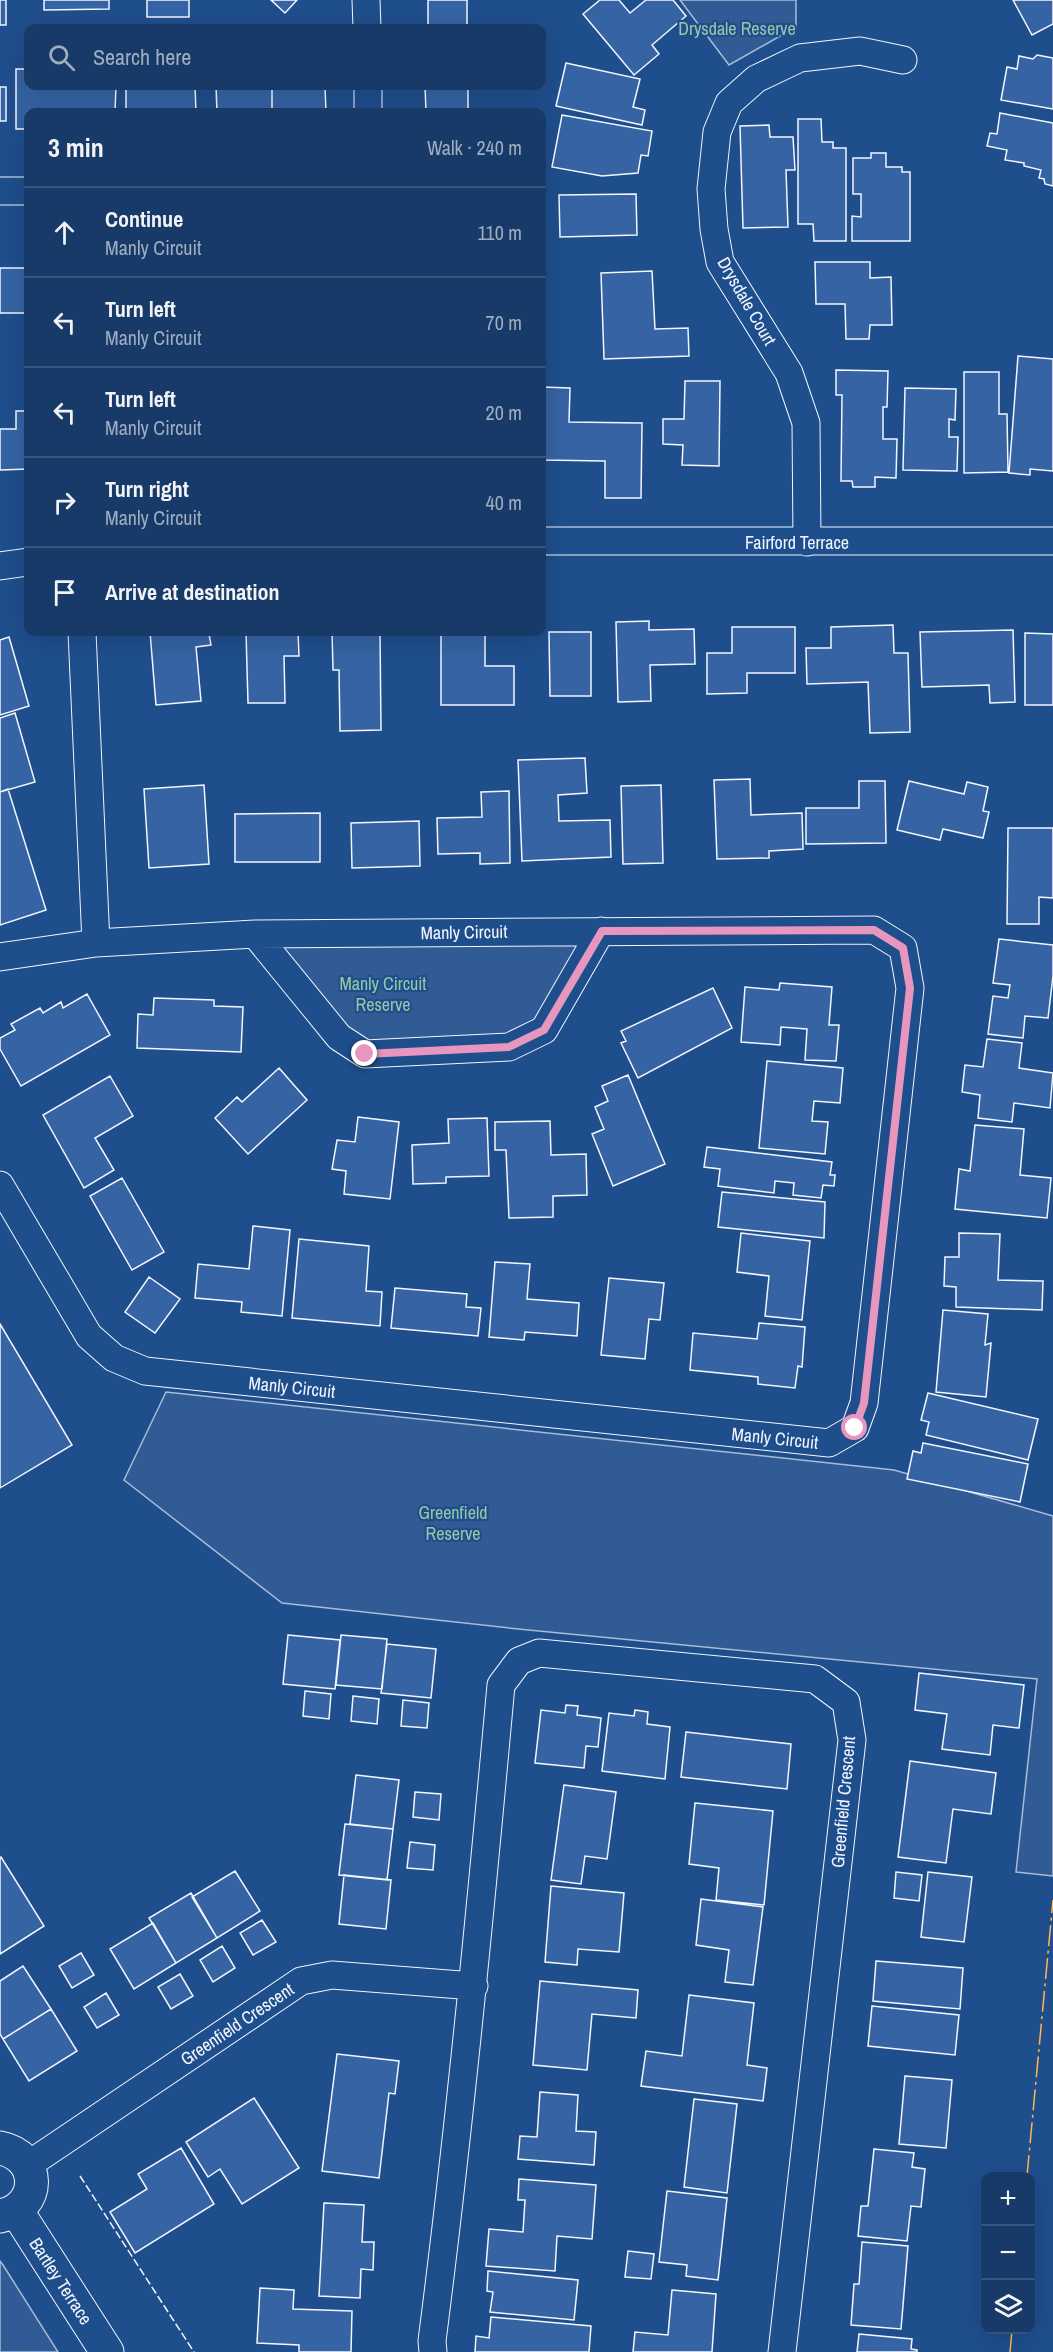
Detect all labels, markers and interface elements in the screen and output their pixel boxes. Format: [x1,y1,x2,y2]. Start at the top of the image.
park label: Drysdale Reserve [678,16,796,41]
search box [24,24,546,90]
icon: search [45,41,78,74]
text: Search here [93,42,191,72]
text: 3 min [48,130,104,165]
text: Walk · 240 m [427,134,522,161]
text: Continue [105,204,183,234]
icon: ahead [48,216,81,249]
text: 110 m [478,219,522,246]
text: Manly Circuit [105,234,202,261]
street label: Drysdale Court [712,252,782,350]
text: Turn left [105,294,176,324]
icon: left [48,306,81,339]
text: 70 m [486,309,522,336]
text: Manly Circuit [105,324,202,351]
text: Turn left [105,384,176,414]
icon: left [48,396,81,429]
text: 20 m [486,399,522,426]
text: Manly Circuit [105,414,202,441]
text: Turn right [105,474,189,504]
icon: right [48,486,81,519]
text: 40 m [486,489,522,516]
text: Manly Circuit [105,504,202,531]
street label: Fairford Terrace [745,530,849,555]
icon: arrive [48,576,81,609]
text: Arrive at destination [105,577,279,607]
street label: Manly Circuit [420,919,508,945]
park label: Manly Circuit Reserve [340,971,426,1017]
route end [351,1040,377,1066]
street label: Manly Circuit [247,1370,337,1404]
route start [841,1414,867,1440]
street label: Manly Circuit [730,1421,820,1455]
park label: Greenfield Reserve [419,1500,487,1546]
street label: Greenfield Crescent [825,1735,861,1869]
street label: Greenfield Crescent [175,1977,299,2071]
map controls [981,2172,1035,2334]
button: + [981,2172,1035,2226]
button: − [981,2226,1035,2280]
street label: Bartley Terrace [24,2233,98,2329]
button: layers [981,2280,1035,2334]

